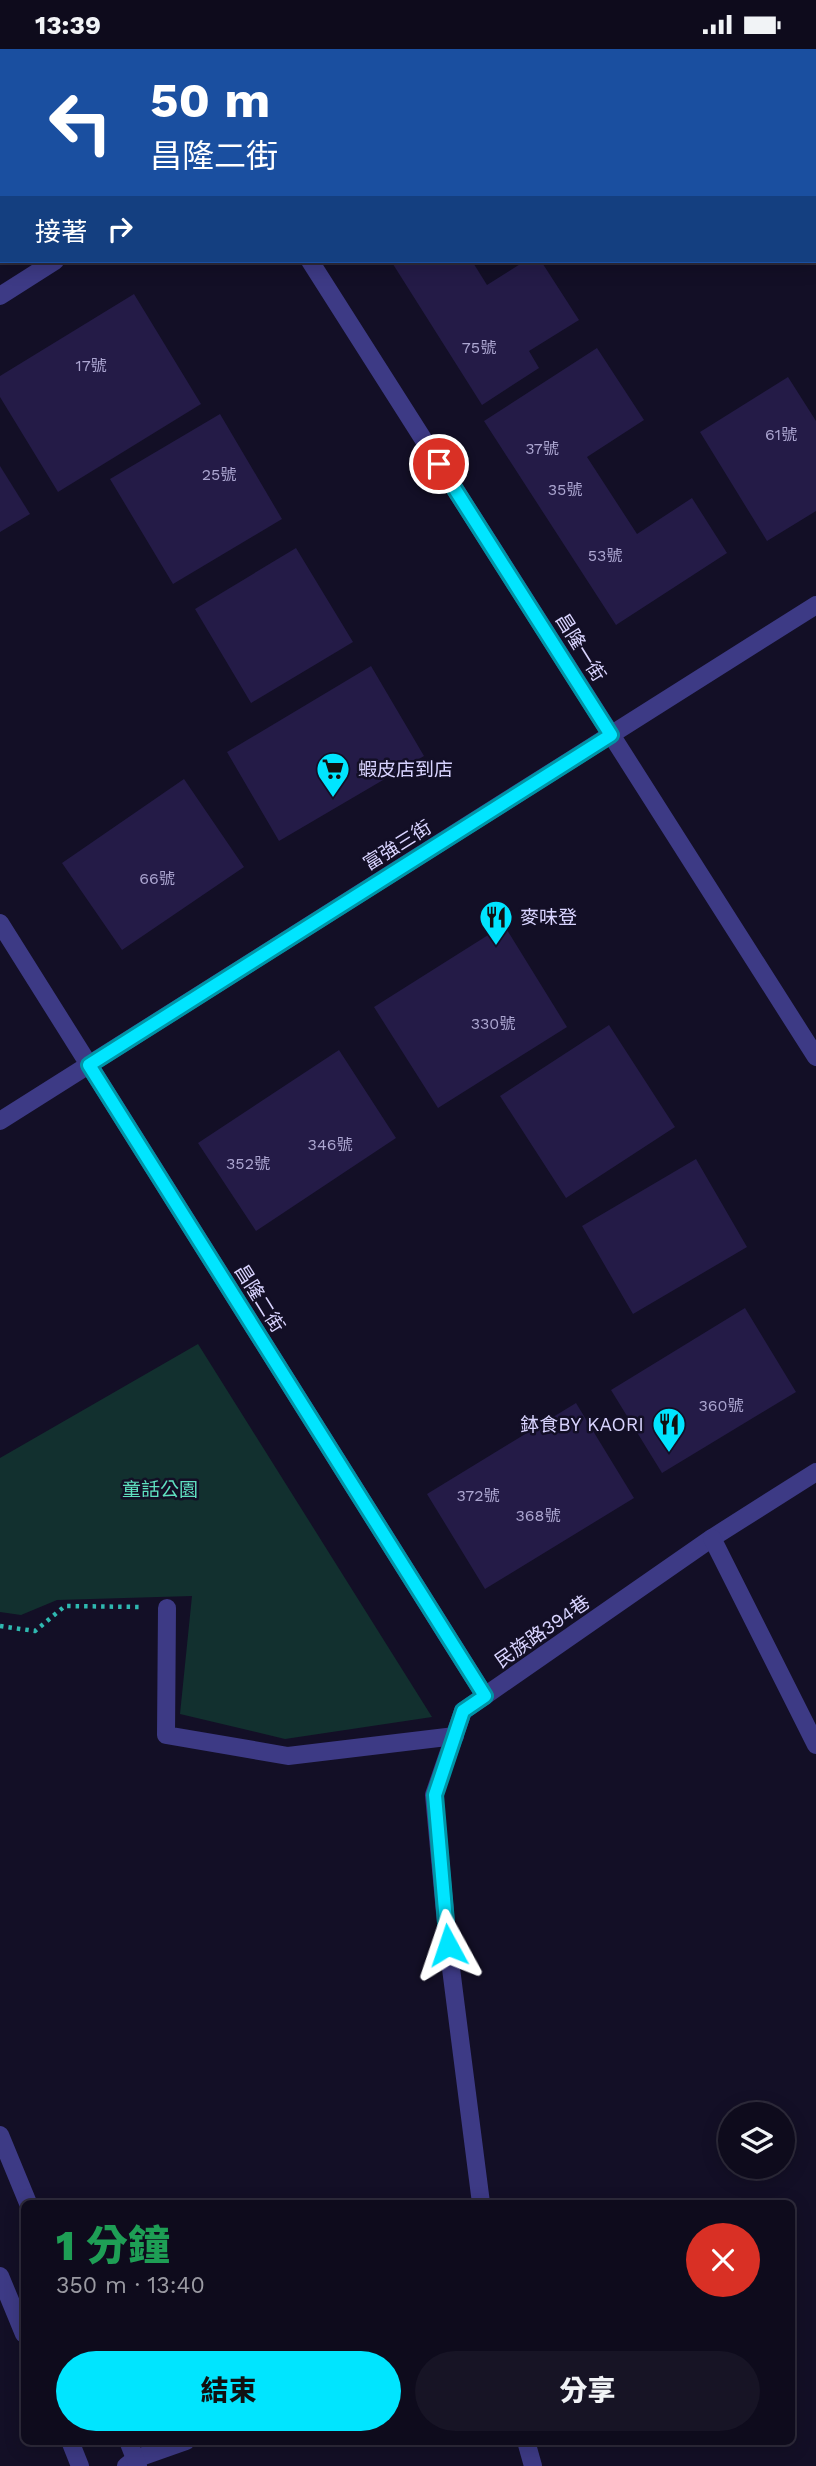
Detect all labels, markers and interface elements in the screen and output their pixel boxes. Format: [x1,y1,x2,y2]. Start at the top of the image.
text: 13:39 [35,10,101,40]
text: 50 m [150,71,270,129]
icon: left [35,77,126,168]
text: 昌隆二街 [150,137,278,175]
icon: right [101,210,139,248]
text: 接著 [35,217,87,247]
house number: 75號 [462,338,496,357]
house number: 17號 [75,356,107,375]
house number: 61號 [765,425,797,444]
pin [409,434,469,494]
house number: 37號 [525,439,559,458]
icon: arrive [420,445,458,483]
house number: 25號 [202,465,236,484]
house number: 35號 [548,480,582,499]
house number: 53號 [588,546,622,565]
street label: 昌隆一街 [551,609,610,686]
supermarket icon: 蝦皮店到店 [314,750,352,799]
place label: 蝦皮店到店 [358,758,453,781]
street label: 富強三街 [359,816,436,875]
house number: 66號 [139,869,175,888]
restaurant icon: 麥味登 [477,898,515,947]
place label: 麥味登 [520,906,577,929]
house number: 330號 [471,1014,515,1033]
house number: 346號 [308,1135,352,1154]
house number: 352號 [226,1154,270,1173]
street label: 昌隆二街 [230,1260,289,1337]
house number: 360號 [698,1396,744,1415]
restaurant icon: 鉢食BY KAORI [650,1405,688,1454]
place label: 鉢食BY KAORI [520,1413,644,1436]
park label: 童話公園 [122,1478,198,1501]
house number: 372號 [457,1486,500,1505]
house number: 368號 [516,1506,560,1525]
street label: 民族路394巷 [490,1590,594,1672]
position arrow [411,1908,485,1982]
map controls [718,2102,795,2179]
button: layers [718,2102,795,2179]
text: 1 分鐘 [56,2221,170,2270]
button: close [686,2223,760,2297]
text: 350 m · 13:40 [56,2272,205,2299]
button: 結束 [56,2351,401,2431]
button: 分享 [415,2351,760,2431]

